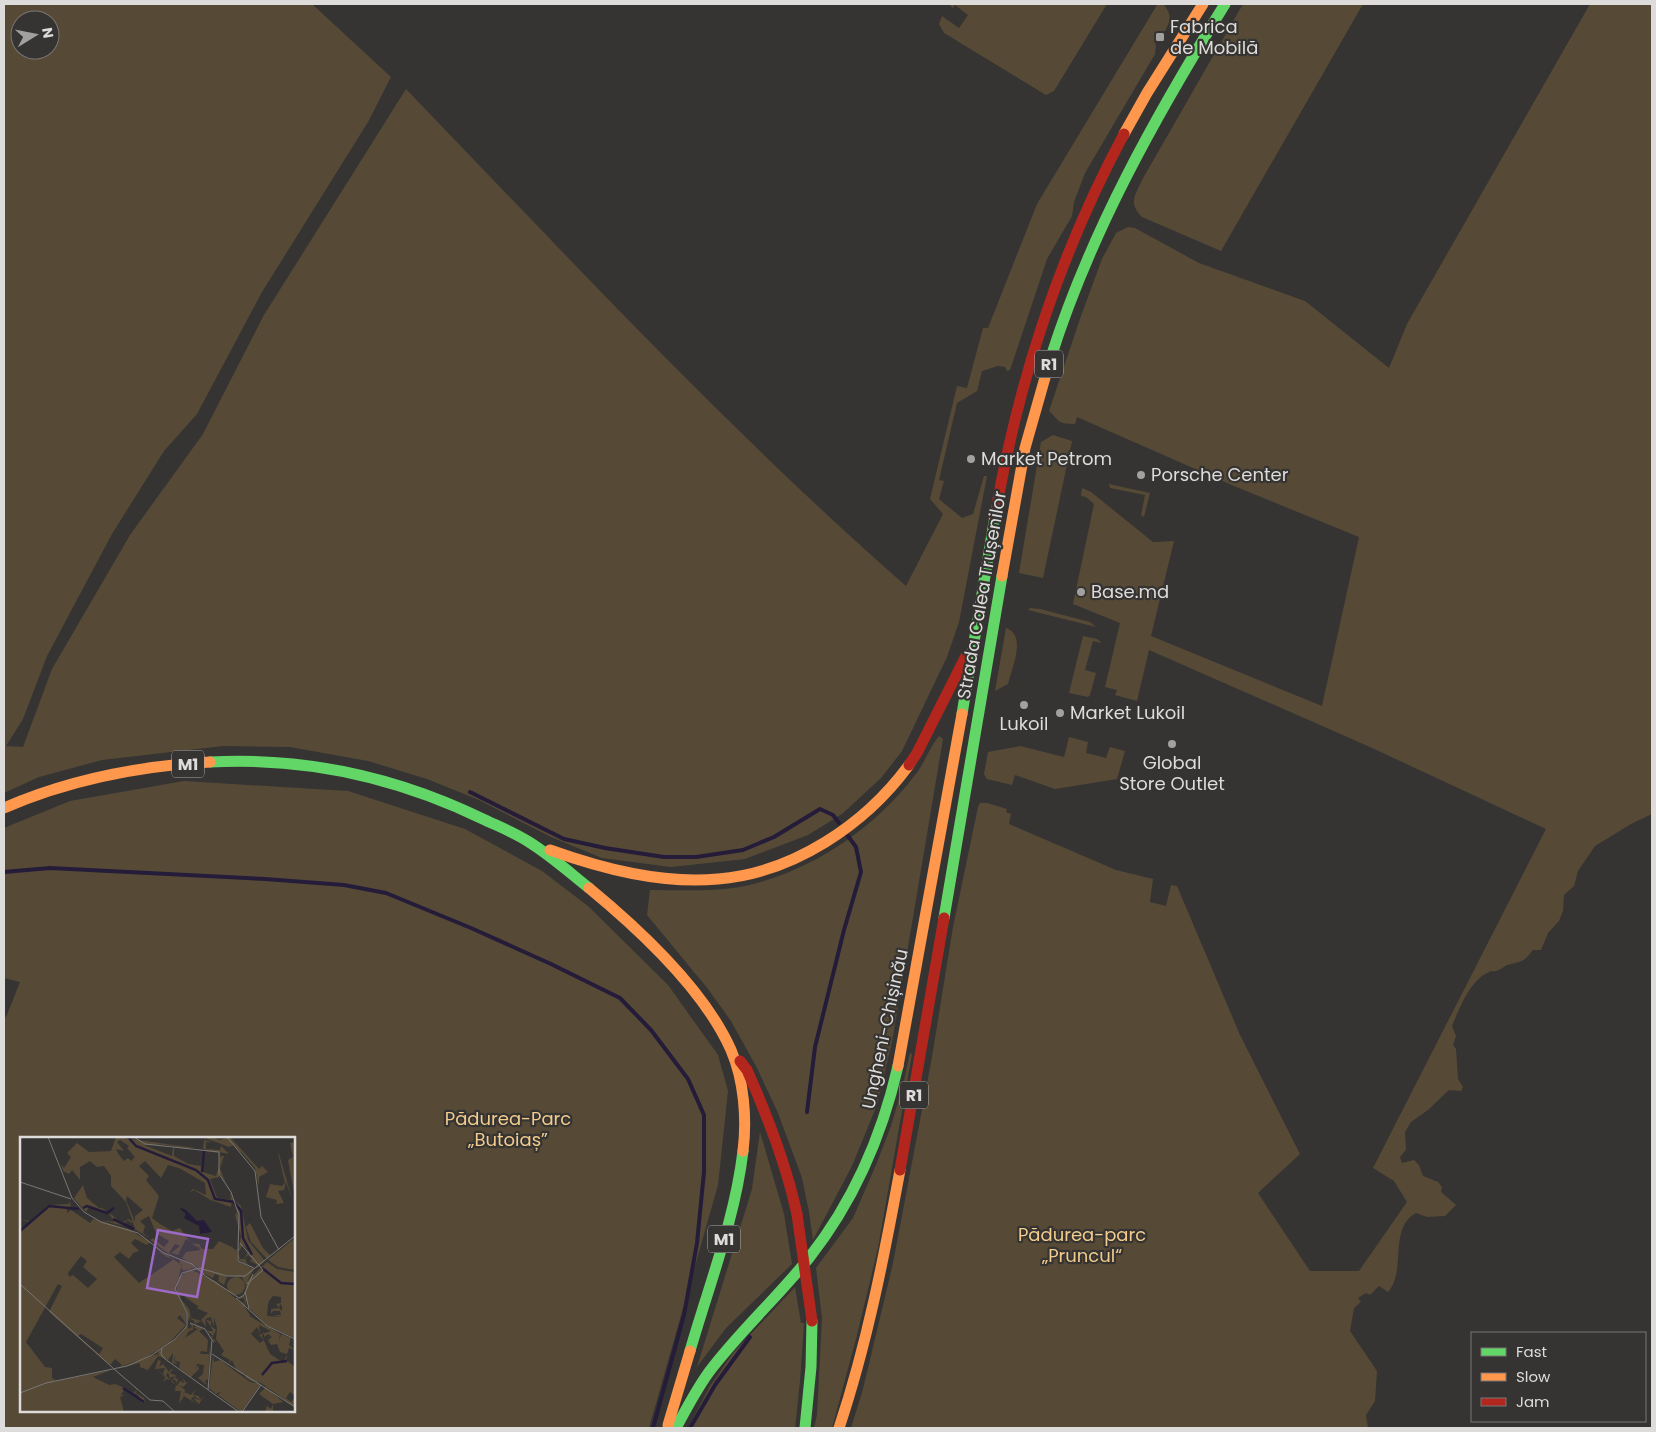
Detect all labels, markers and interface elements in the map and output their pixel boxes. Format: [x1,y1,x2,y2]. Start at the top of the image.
north arrow [10,10,60,60]
place label: Fabrica de Mobilă [1170,14,1258,60]
text: N [37,26,59,40]
marker: Fabrica de Mobilă [1154,31,1166,43]
road number: R1 [1035,350,1063,378]
place label: Market Petrom [981,446,1112,471]
marker: Market Petrom [965,453,977,465]
place label: Porsche Center [1151,462,1289,487]
marker: Porsche Center [1135,469,1147,481]
street label: Strada Calea Trușenilor [951,489,1012,701]
place label: Base.md [1091,579,1169,604]
marker: Base.md [1075,586,1087,598]
marker: Lukoil [1018,699,1030,711]
place label: Market Lukoil [1070,700,1185,725]
marker: Market Lukoil [1054,707,1066,719]
place label: Lukoil [1000,711,1048,736]
marker: Global Store Outlet [1166,738,1178,750]
place label: Global Store Outlet [1119,750,1225,796]
road number: M1 [172,751,204,778]
street label: Ungheni-Chișinău [855,946,914,1111]
road number: R1 [900,1082,928,1108]
park label: Pădurea-Parc „Butoiaș” [445,1106,571,1152]
inset map [20,1137,295,1412]
park label: Pădurea-parc „Pruncul“ [1018,1222,1146,1268]
road number: M1 [708,1226,740,1252]
legend [1471,1332,1646,1422]
text: Fast [1516,1341,1547,1362]
text: Slow [1516,1366,1551,1387]
text: Jam [1516,1391,1550,1412]

